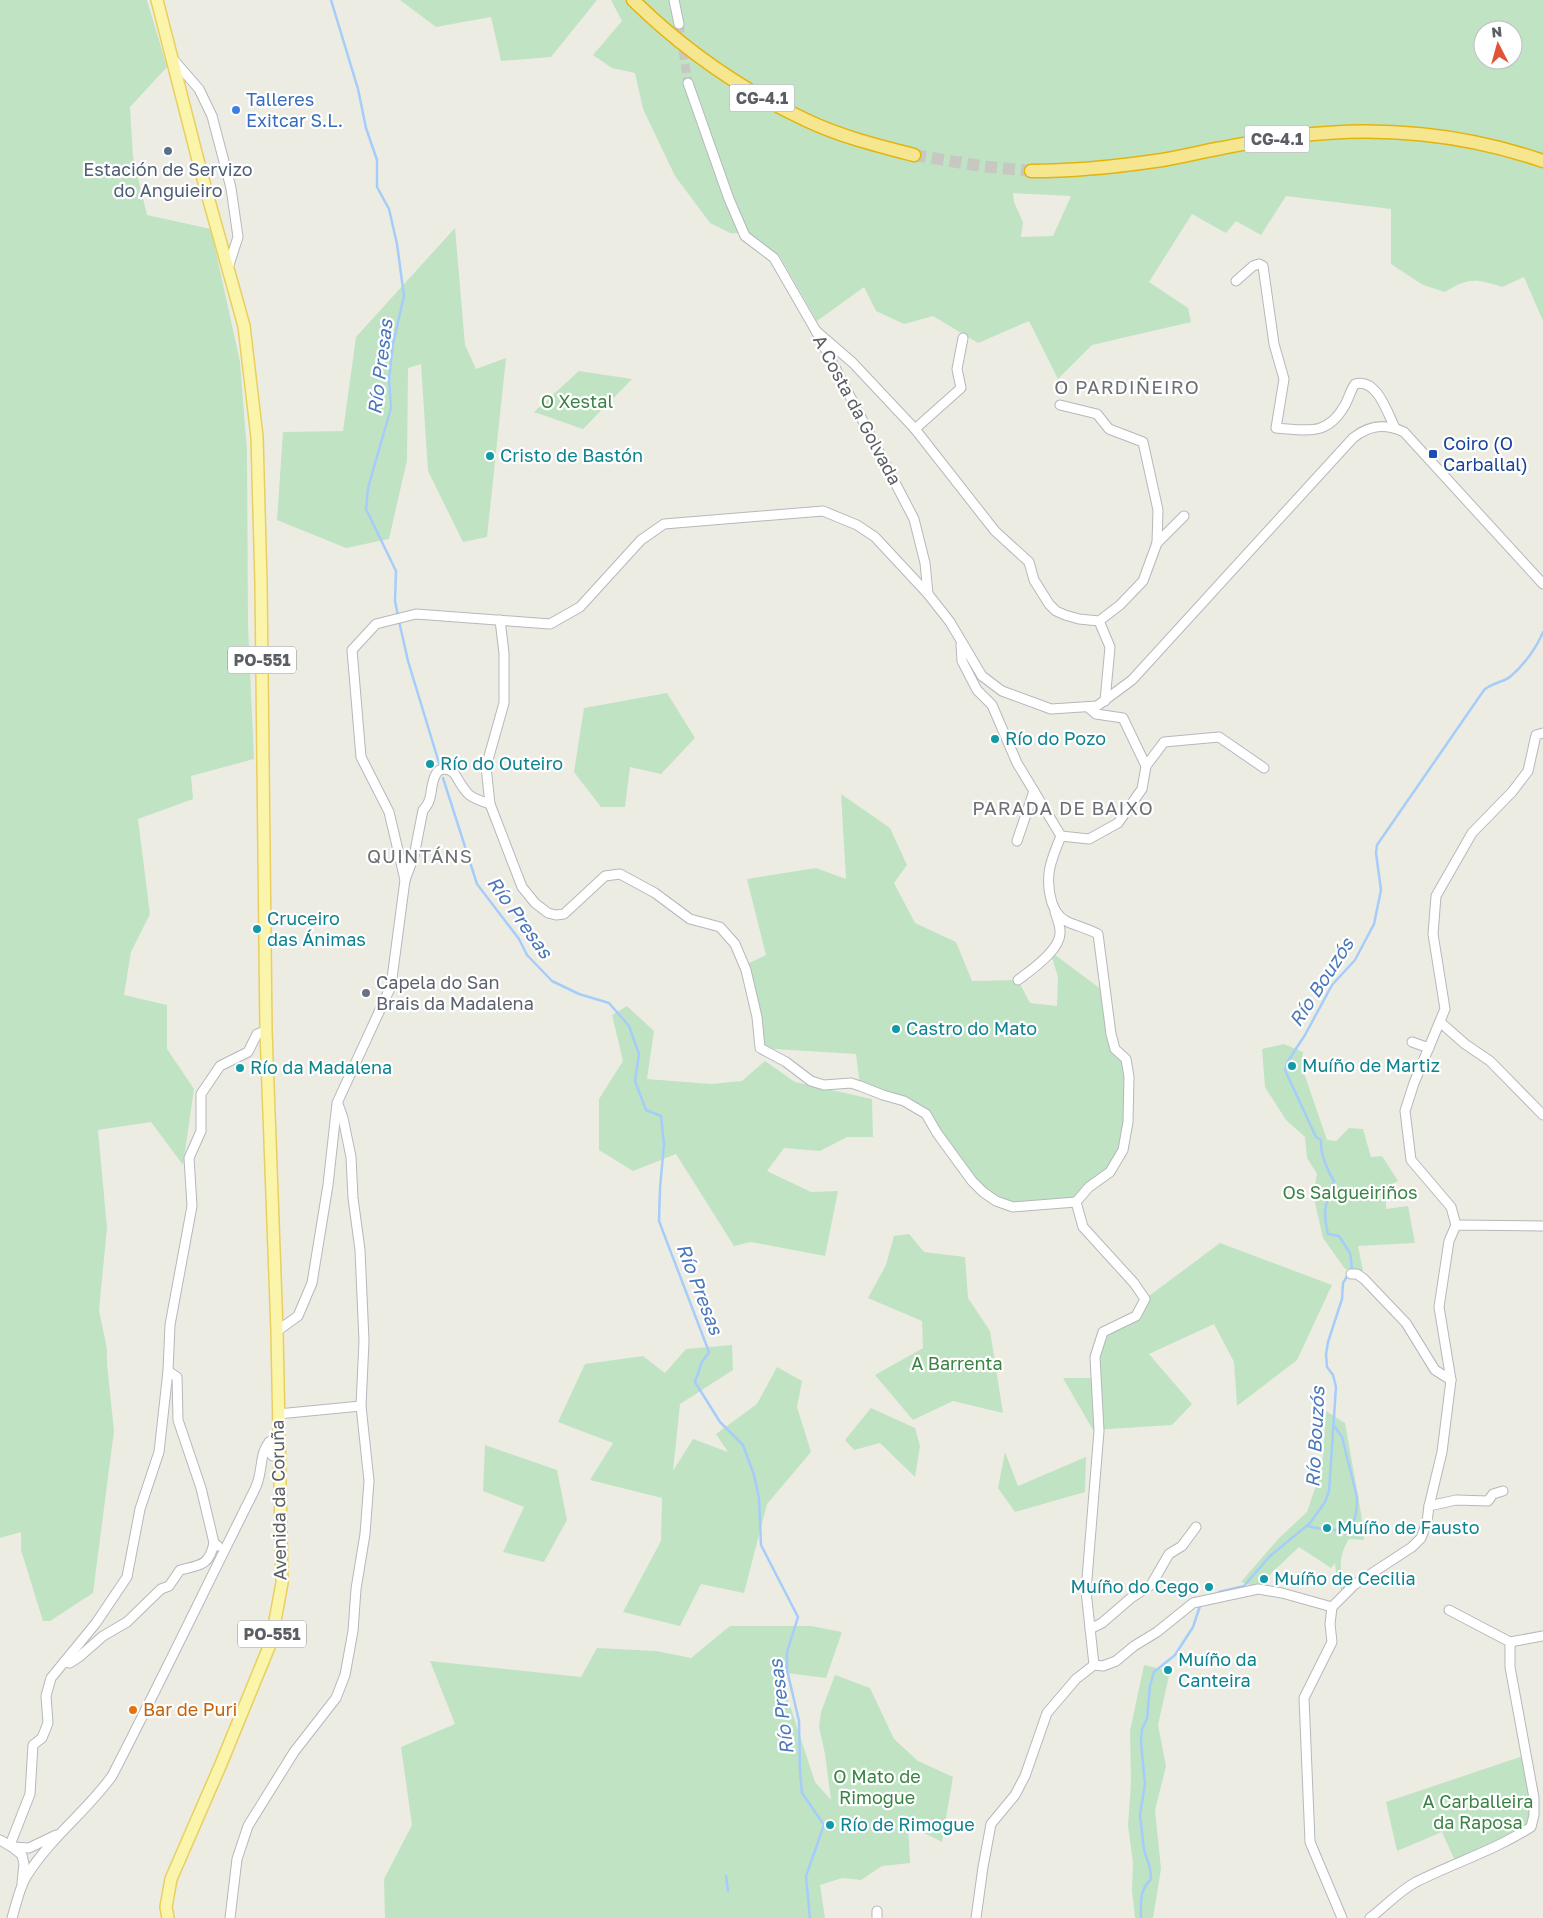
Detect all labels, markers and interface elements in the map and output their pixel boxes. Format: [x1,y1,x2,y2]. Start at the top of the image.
north arrow [1473,20,1523,70]
text: N [1490,23,1503,41]
road number: CG-4.1 [730,85,794,112]
place label: Talleres Exitcar S.L. [246,88,343,131]
marker: Talleres Exitcar S.L. [230,104,242,116]
road number: CG-4.1 [1244,126,1310,152]
marker: Estación de Servizo do Anguieiro [162,145,174,157]
place label: Estación de Servizo do Anguieiro [83,158,253,201]
water label: Río Presas [362,317,397,416]
street label: A Costa da Golvada [809,331,907,488]
district label: O PARDIÑEIRO [1054,375,1200,398]
park label: O Xestal [541,390,613,412]
place label: Coiro (O Carballal) [1443,432,1528,475]
place label: Cristo de Bastón [500,444,643,466]
marker: Coiro (O Carballal) [1427,448,1439,460]
marker: Cristo de Bastón [484,450,496,462]
road number: PO-551 [228,646,296,674]
place label: Río do Pozo [1005,727,1106,749]
marker: Río do Pozo [989,733,1001,745]
place label: Río do Outeiro [440,752,563,774]
marker: Río do Outeiro [424,758,436,770]
district label: PARADA DE BAIXO [972,796,1154,819]
district label: QUINTÁNS [367,844,473,867]
water label: Río Presas [483,871,558,963]
place label: Cruceiro das Ánimas [267,907,366,950]
marker: Cruceiro das Ánimas [251,923,263,935]
water label: Río Bouzós [1283,932,1358,1030]
place label: Capela do San Brais da Madalena [376,971,534,1014]
marker: Capela do San Brais da Madalena [360,987,372,999]
place label: Castro do Mato [906,1017,1037,1039]
marker: Castro do Mato [890,1023,902,1035]
place label: Muíño de Martiz [1302,1054,1440,1076]
place label: Río da Madalena [250,1056,392,1078]
marker: Muíño de Martiz [1286,1060,1298,1072]
marker: Río da Madalena [234,1062,246,1074]
park label: Os Salgueiriños [1282,1181,1418,1203]
water label: Río Presas [673,1240,729,1338]
park label: A Barrenta [911,1352,1003,1374]
water label: Río Bouzós [1300,1385,1329,1488]
street label: Avenida da Coruña [266,1419,290,1581]
place label: Muíño de Fausto [1337,1516,1480,1538]
marker: Muíño de Fausto [1321,1522,1333,1534]
place label: Muíño de Cecilia [1274,1567,1416,1589]
marker: Muíño de Cecilia [1258,1573,1270,1585]
place label: Muíño do Cego [1071,1575,1199,1597]
marker: Muíño do Cego [1203,1581,1215,1593]
road number: PO-551 [238,1620,306,1648]
place label: Muíño da Canteira [1178,1648,1257,1691]
water label: Río Presas [763,1657,798,1756]
marker: Muíño da Canteira [1162,1664,1174,1676]
place label: Bar de Puri [143,1698,237,1720]
marker: Bar de Puri [127,1704,139,1716]
park label: O Mato de Rimogue [833,1765,921,1808]
park label: A Carballeira da Raposa [1423,1790,1533,1833]
place label: Río de Rimogue [840,1813,975,1835]
marker: Río de Rimogue [824,1819,836,1831]

